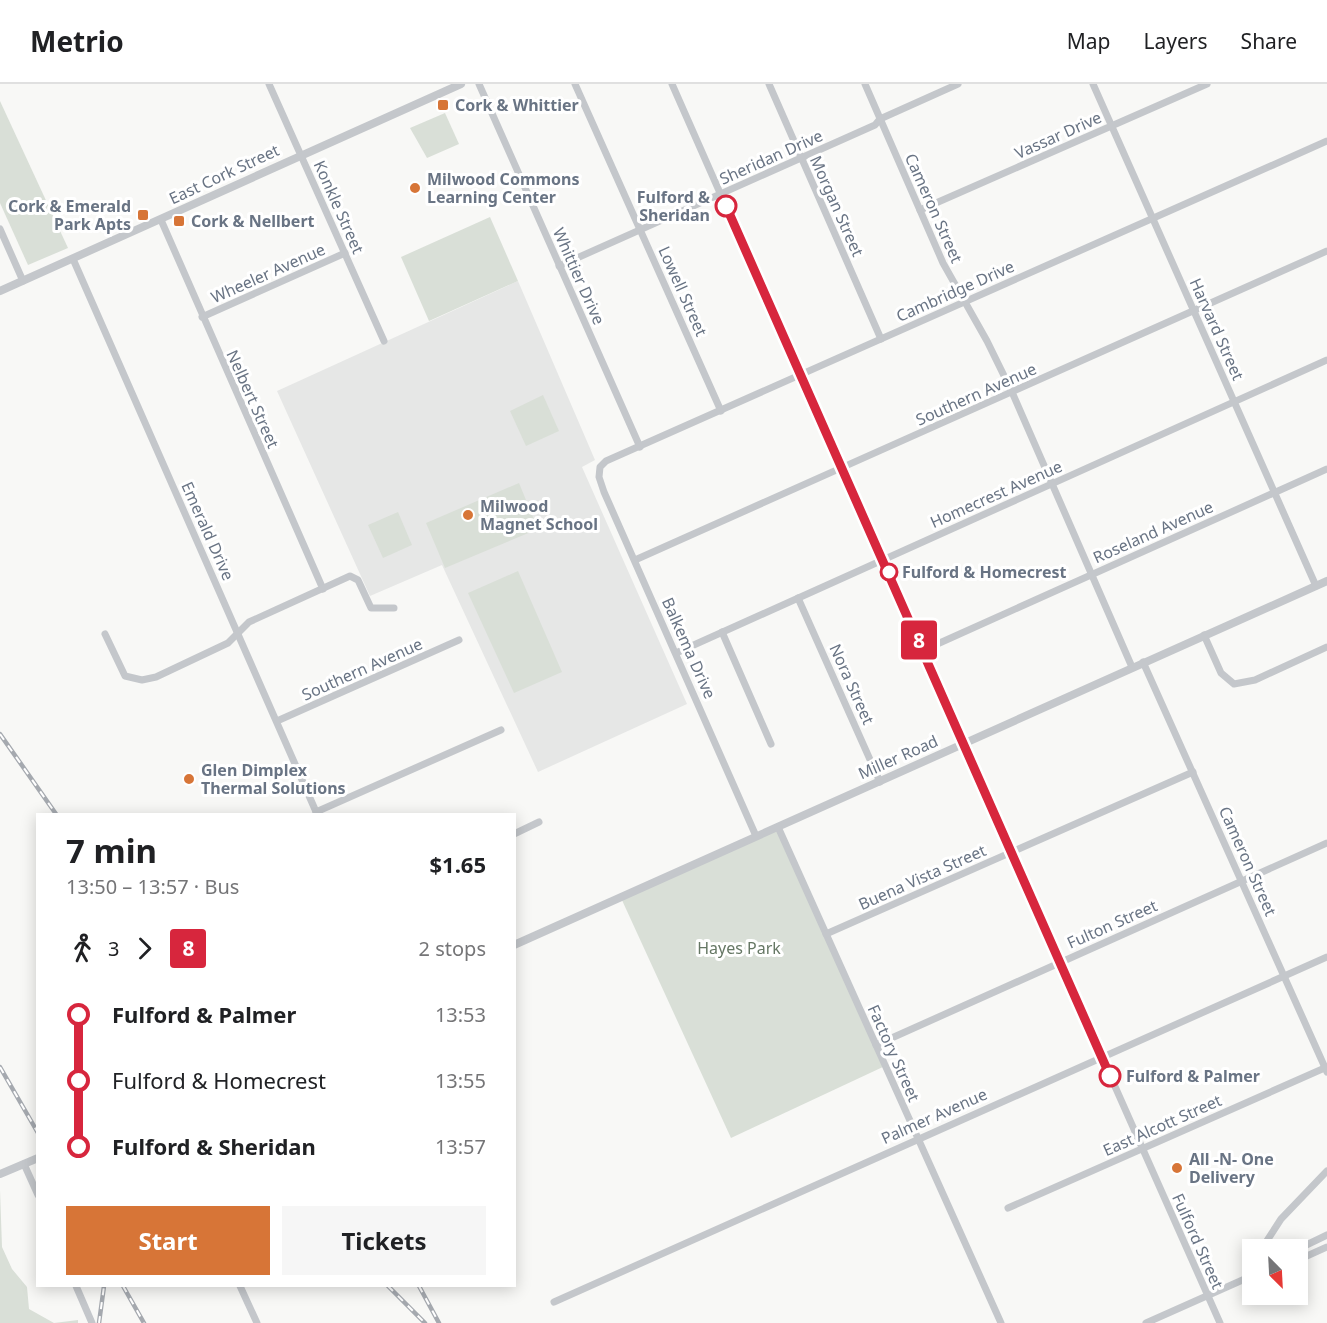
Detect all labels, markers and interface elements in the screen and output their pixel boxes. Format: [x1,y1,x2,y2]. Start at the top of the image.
text: Metrio [30,22,124,60]
text: Map [1067,27,1111,55]
text: Layers [1144,27,1208,55]
text: Share [1241,27,1297,55]
place label: Cork & Whittier [455,94,579,116]
marker: Cork & Whittier [436,98,450,112]
street label: Vassar Drive [1011,106,1105,164]
street label: Sheridan Drive [716,124,826,190]
street label: East Cork Street [165,139,283,209]
street label: Cameron Street [900,150,968,266]
street label: Morgan Street [805,152,869,260]
street label: Konkle Street [309,157,369,257]
place label: Milwood Commons Learning Center [427,168,580,208]
marker: Milwood Commons Learning Center [408,181,422,195]
place label: Fulford & Sheridan [637,186,710,226]
place label: Cork & Emerald Park Apts [8,195,131,235]
marker: Fulford & Sheridan [715,195,737,217]
marker: Cork & Emerald Park Apts [136,208,150,222]
place label: Cork & Nellbert [191,210,315,232]
marker: Cork & Nellbert [172,214,186,228]
street label: Whittier Drive [548,224,610,328]
street label: Wheeler Avenue [207,238,329,308]
street label: Lowell Street [653,242,713,340]
street label: Cambridge Drive [892,255,1018,327]
street label: Harvard Street [1185,275,1249,384]
street label: Nelbert Street [222,346,285,452]
street label: Southern Avenue [912,358,1040,430]
street label: Homecrest Avenue [927,455,1065,533]
street label: Emerald Drive [176,478,240,584]
place label: Milwood Magnet School [480,495,598,535]
street label: Roseland Avenue [1089,496,1217,568]
marker: Milwood Magnet School [461,508,475,522]
place label: Fulford & Homecrest [902,561,1066,583]
marker: Fulford & Homecrest [880,563,898,581]
street label: Balkema Drive [657,594,721,702]
line badge: 8 [900,620,938,660]
text: 8 [913,626,925,654]
street label: Southern Avenue [298,633,426,705]
street label: Nora Street [824,640,880,728]
street label: Miller Road [855,730,941,784]
place label: Glen Dimplex Thermal Solutions [201,759,346,799]
marker: Glen Dimplex Thermal Solutions [182,772,196,786]
street label: Cameron Street [1214,803,1282,919]
text: 7 min [66,828,157,873]
street label: Buena Vista Street [855,839,989,915]
text: $1.65 [429,849,486,879]
text: 13:50 – 13:57 · Bus [66,873,239,900]
street label: Fulton Street [1063,894,1161,954]
icon: walk [66,932,99,965]
icon: forward [128,932,161,965]
text: 8 [182,934,194,962]
text: 3 [108,935,119,962]
text: 2 stops [419,935,486,962]
park label: Hayes Park [697,937,781,959]
text: Fulford & Palmer [112,999,296,1029]
text: 13:53 [435,1001,486,1028]
street label: Factory Street [863,1001,925,1105]
text: Fulford & Homecrest [112,1065,326,1095]
marker: Fulford & Palmer [1099,1065,1121,1087]
place label: Fulford & Palmer [1126,1065,1260,1087]
text: 13:55 [435,1067,486,1094]
street label: Palmer Avenue [878,1083,990,1149]
street label: East Alcott Street [1099,1089,1225,1161]
text: Fulford & Sheridan [112,1131,316,1161]
text: 13:57 [435,1133,486,1160]
place label: All -N- One Delivery [1189,1148,1274,1188]
marker: All -N- One Delivery [1170,1161,1184,1175]
street label: Fulford Street [1167,1190,1229,1292]
button: Start [66,1206,270,1275]
button: Tickets [282,1206,486,1275]
north arrow [1242,1239,1308,1305]
map controls [1242,1239,1308,1305]

